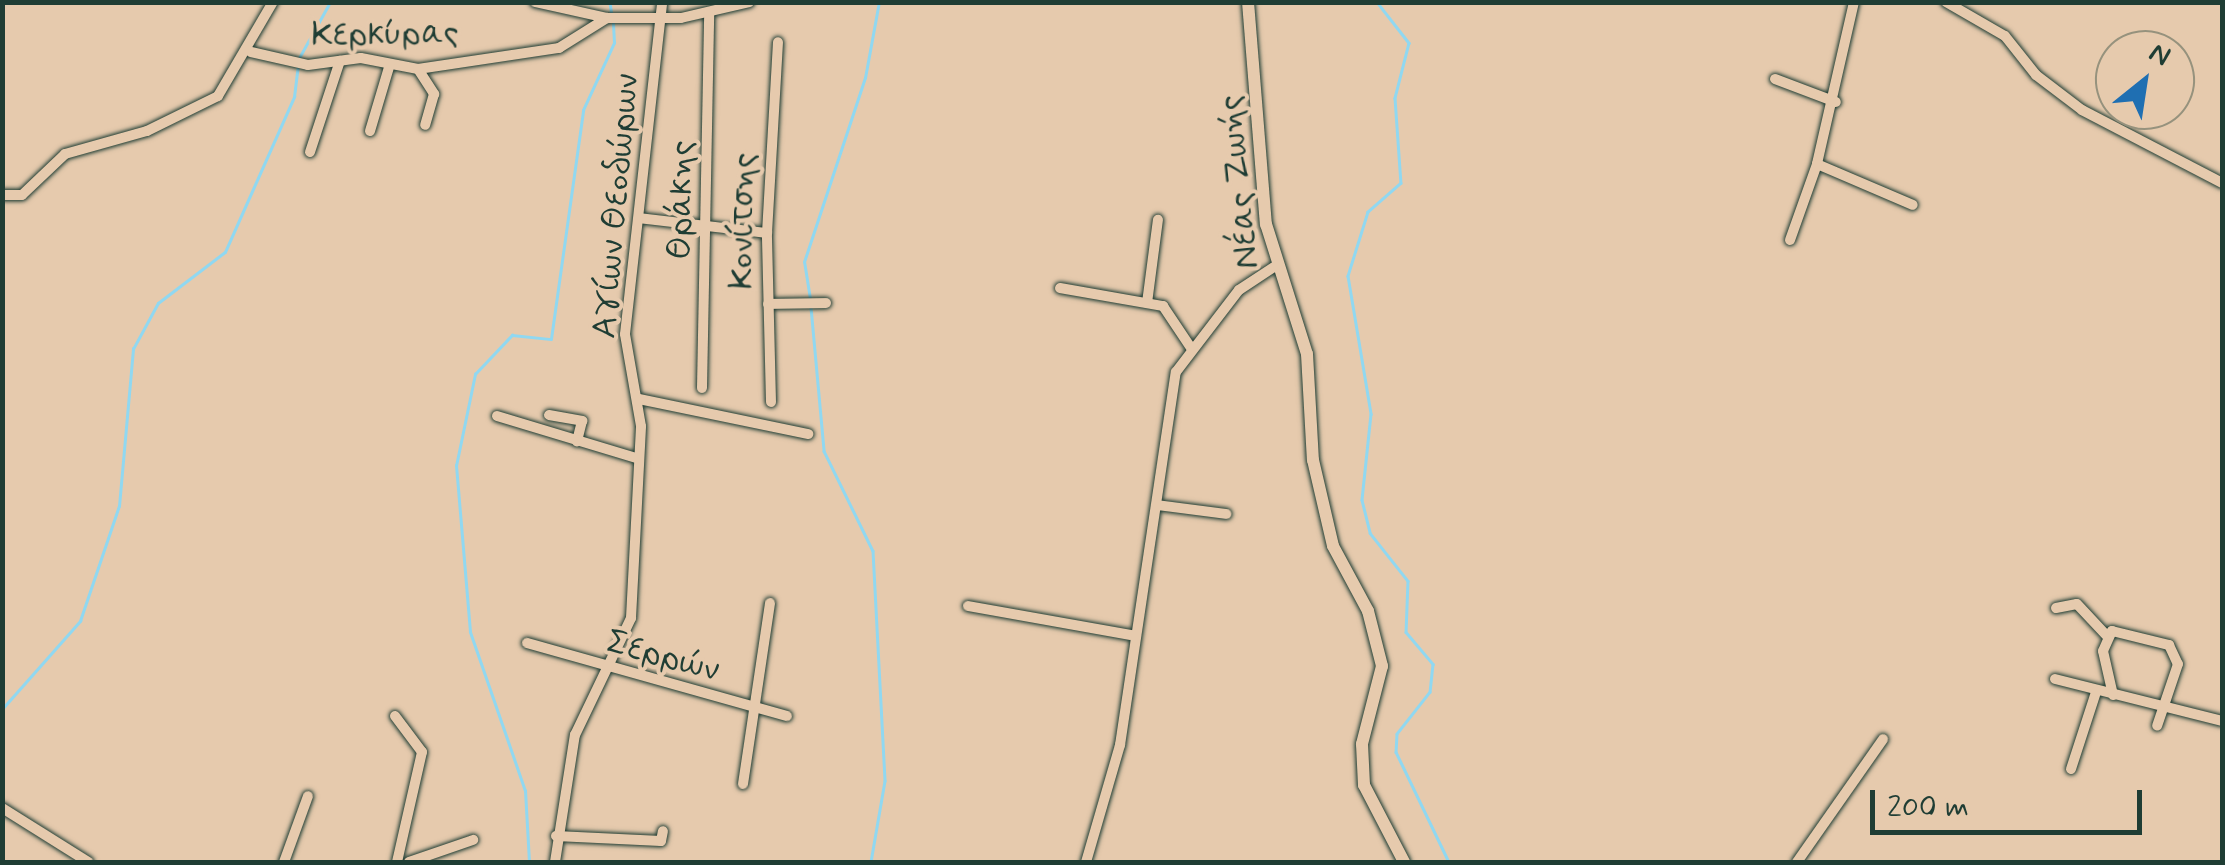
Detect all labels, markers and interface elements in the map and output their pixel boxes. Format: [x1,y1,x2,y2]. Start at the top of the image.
street label: Κερκύρας [311,12,459,56]
north arrow [2095,30,2195,130]
text: N [2142,35,2177,76]
street label: Αγίων Θεοδώρων [583,72,649,340]
street label: Νέας Ζωής [1209,93,1269,271]
street label: Θράκης [659,140,703,260]
street label: Κονίτσης [721,152,765,290]
street label: Σερρών [602,621,724,691]
scale bar [1875,770,2148,832]
text: 200 m [1887,788,1969,827]

